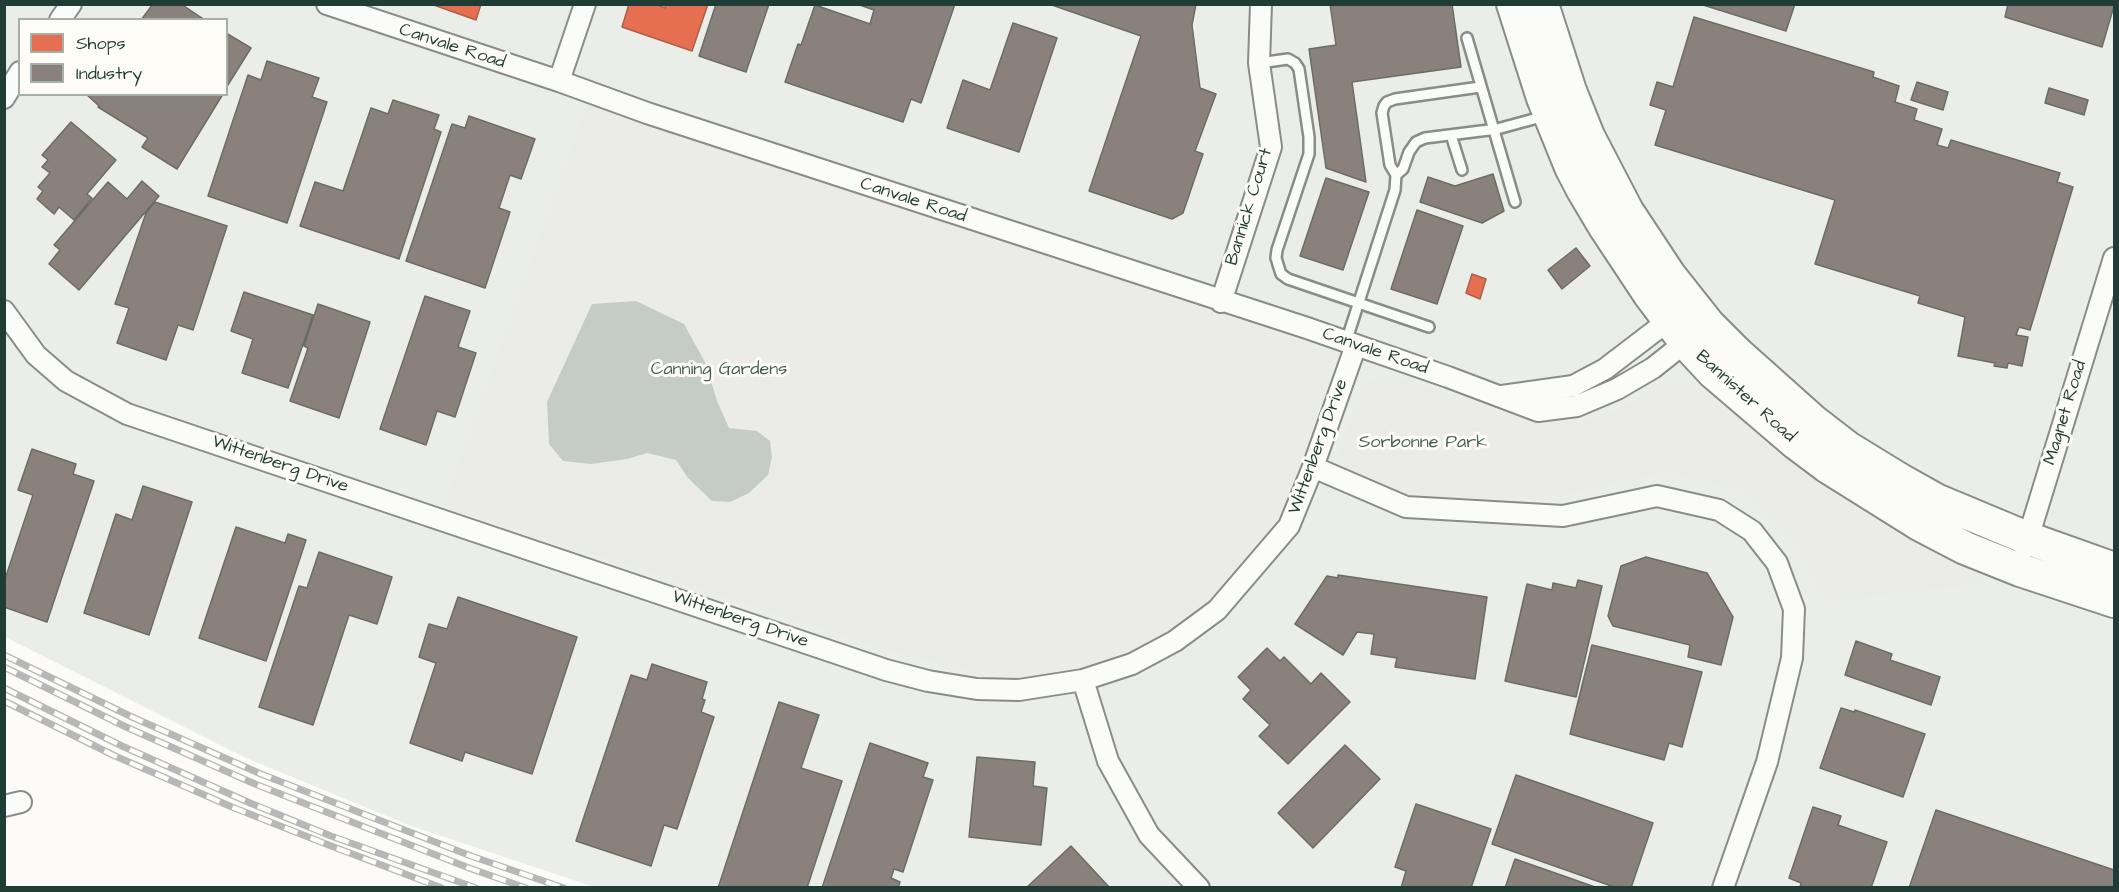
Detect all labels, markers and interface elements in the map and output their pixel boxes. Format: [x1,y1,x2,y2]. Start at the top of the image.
legend [18,18,228,96]
street label: Canvale Road [396,20,508,74]
text: Shops [76,31,126,56]
text: Industry [76,61,142,86]
street label: Bannick Court [1222,146,1278,268]
street label: Canvale Road [857,174,969,228]
street label: Canvale Road [1319,324,1431,380]
street label: Bannister Road [1691,346,1799,448]
street label: Magnet Road [2040,358,2092,468]
park label: Canning Gardens [651,359,787,381]
street label: Wittenberg Drive [1284,376,1354,518]
street label: Wittenberg Drive [209,432,351,498]
park label: Sorbonne Park [1359,432,1487,454]
street label: Wittenberg Drive [669,587,811,653]

